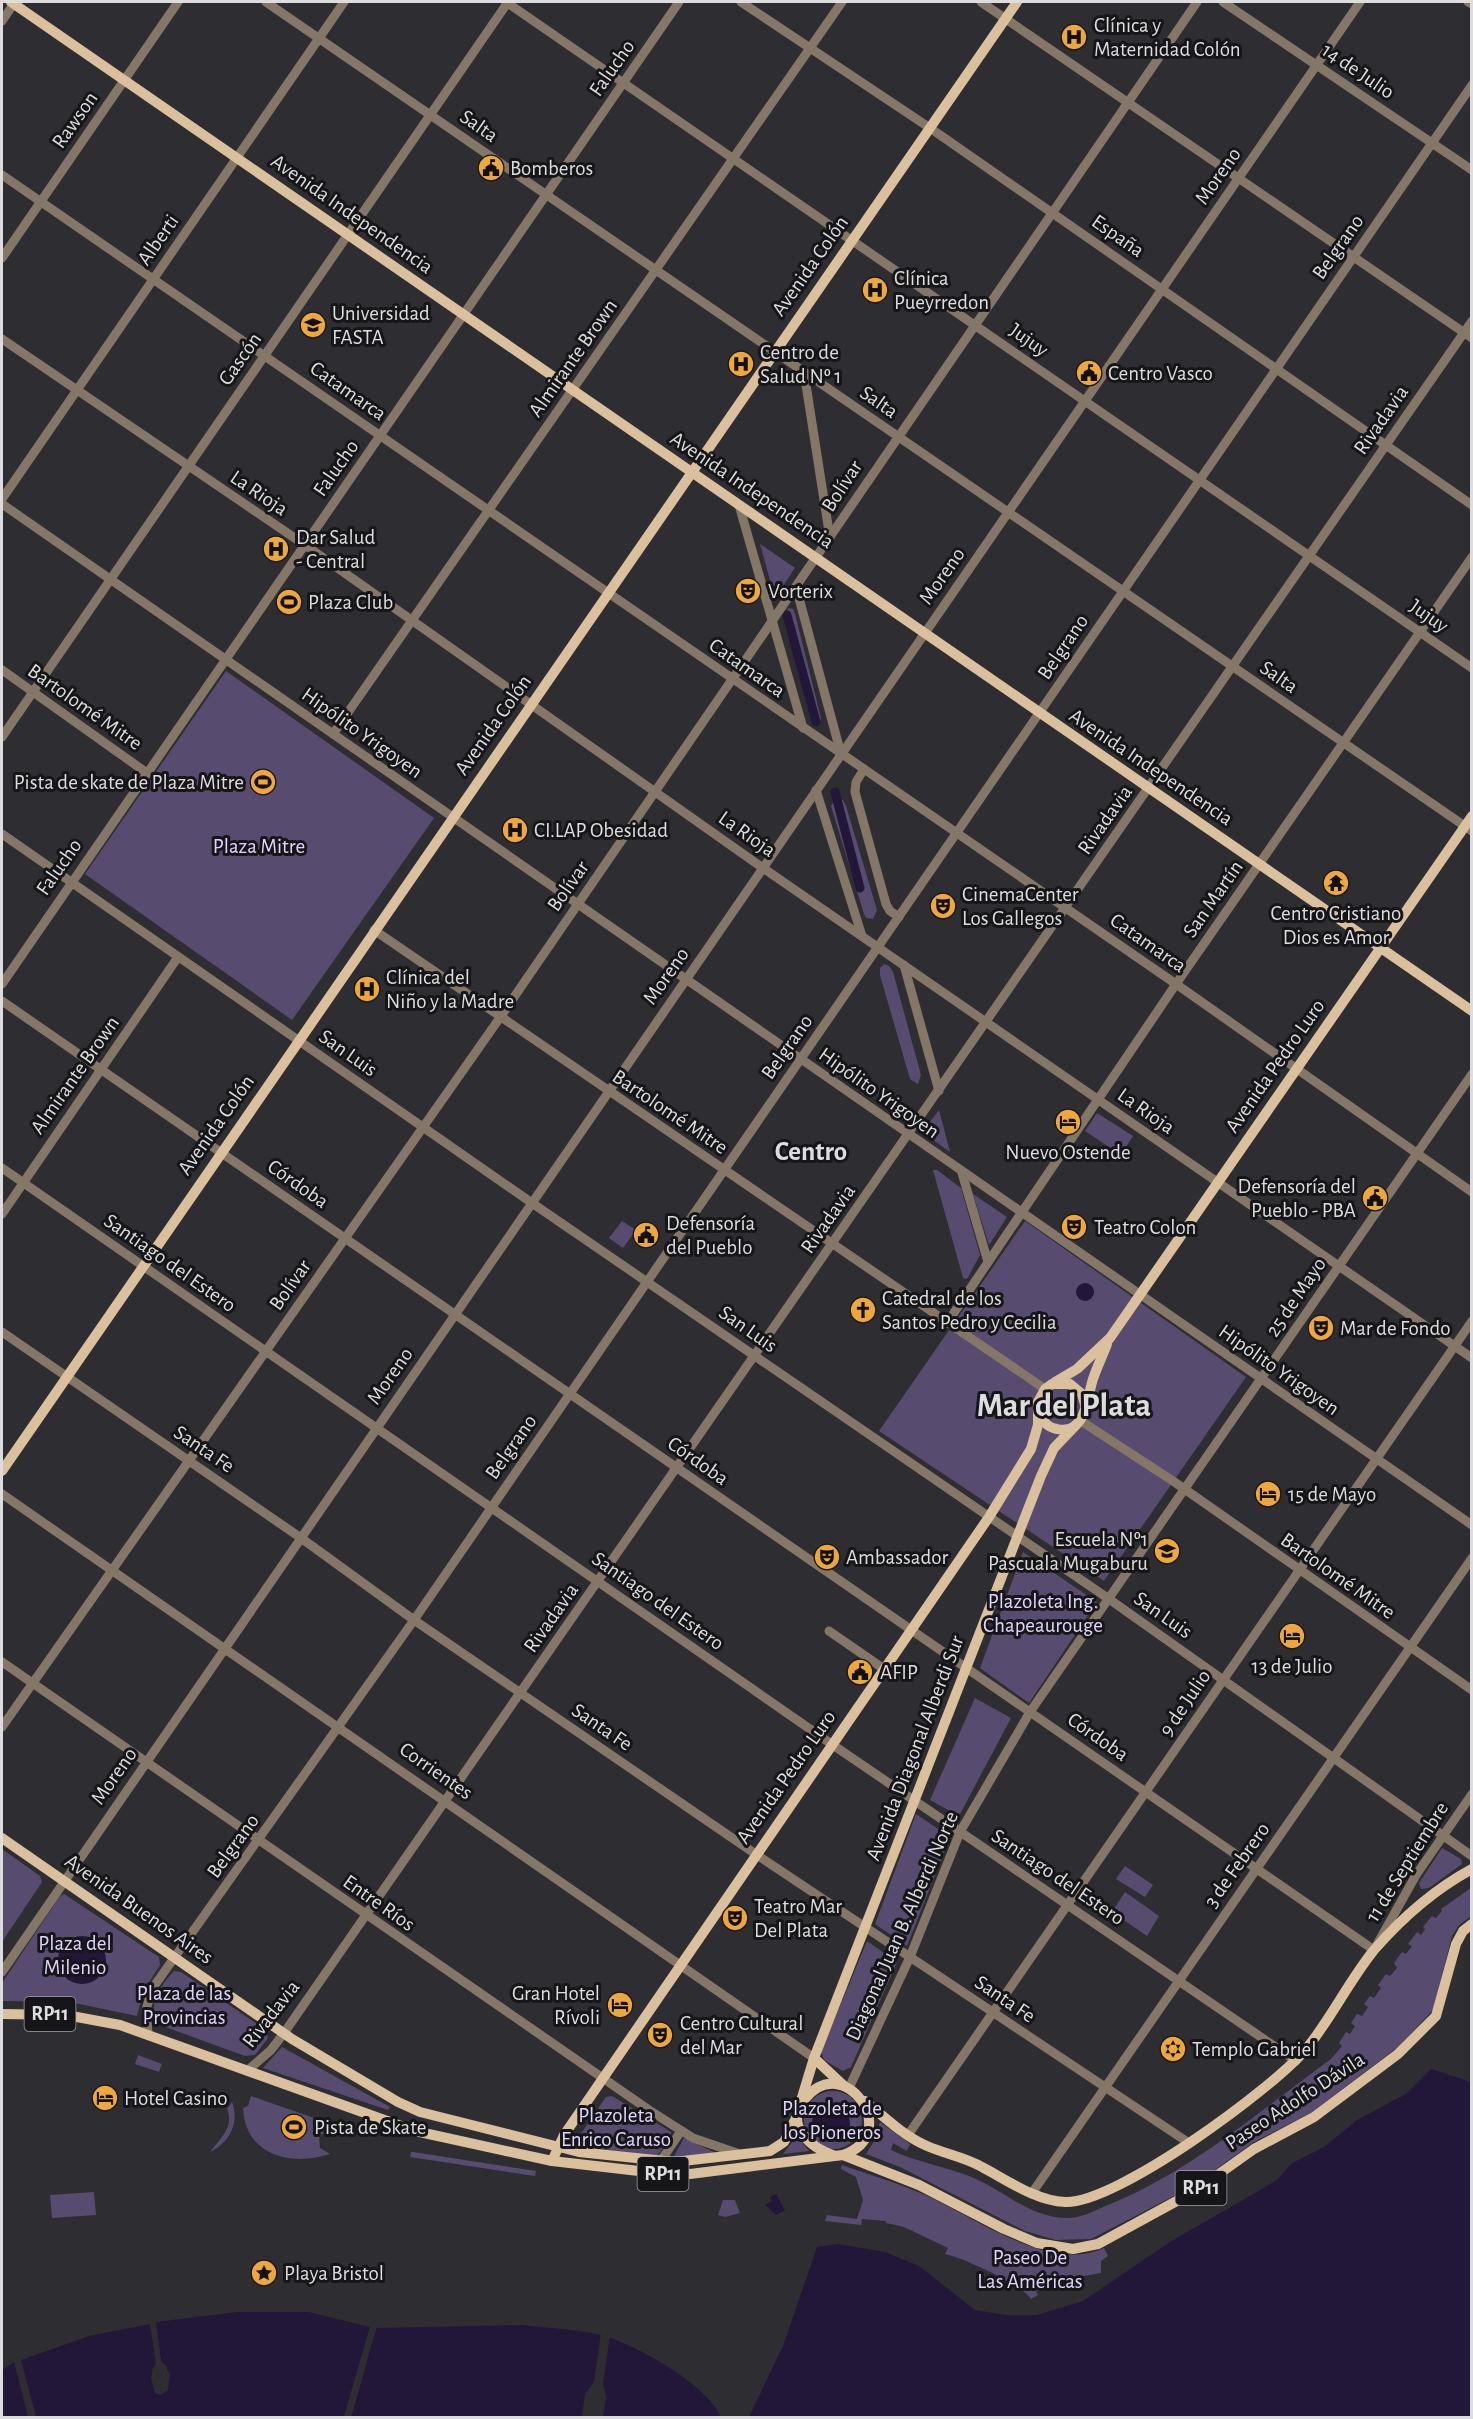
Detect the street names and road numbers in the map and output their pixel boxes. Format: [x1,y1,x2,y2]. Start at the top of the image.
street label: Falucho [585,36,639,100]
street label: 14 de Julio [1318,39,1398,103]
street label: Rawson [48,88,102,152]
street label: Salta [456,106,502,146]
street label: Moreno [1191,144,1245,208]
street label: Avenida Independencia [267,150,437,278]
street label: Alberti [133,211,183,269]
street label: España [1088,211,1148,262]
street label: Belgrano [1308,211,1368,283]
street label: Avenida Colón [768,212,852,320]
street label: Almirante Brown [525,295,621,421]
street label: Jujuy [1006,319,1052,361]
street label: Gascón [215,329,265,389]
street label: Catamarca [306,357,390,425]
street label: Rivadavia [1350,381,1412,458]
street label: Salta [856,382,902,422]
street label: Avenida Independencia [666,428,838,553]
street label: Falucho [309,436,363,500]
street label: Bolívar [818,456,866,515]
street label: La Rioja [227,466,292,520]
street label: Moreno [915,544,969,608]
street label: Jujuy [1406,595,1452,637]
street label: Belgrano [1034,611,1092,683]
street label: Catamarca [705,634,789,702]
street label: Salta [1256,657,1302,697]
street label: Bartolomé Mitre [24,660,146,754]
street label: Avenida Colón [451,671,535,779]
street label: Hipólito Yrigoyen [298,684,426,782]
street label: Avenida Independencia [1065,705,1237,830]
street label: Rivadavia [1074,781,1136,858]
street label: La Rioja [715,807,780,861]
street label: Falucho [32,835,86,899]
street label: Bolívar [543,857,593,915]
street label: San Martín [1179,857,1247,941]
street label: Catamarca [1106,909,1190,977]
street label: Moreno [639,944,693,1008]
street label: Avenida Pedro Luro [1221,996,1329,1136]
street label: Belgrano [757,1011,817,1083]
street label: Almirante Brown [27,1012,123,1138]
street label: San Luis [315,1026,381,1080]
street label: Hipólito Yrigoyen [815,1044,943,1142]
street label: Bartolomé Mitre [608,1066,732,1158]
street label: Avenida Colón [174,1071,258,1179]
street label: La Rioja [1114,1084,1179,1138]
street label: Córdoba [264,1156,333,1213]
street label: Rivadavia [797,1180,859,1257]
street label: Santiago del Estero [100,1210,240,1316]
street label: 25 de Mayo [1262,1254,1330,1340]
street label: Bolívar [265,1256,315,1314]
street label: San Luis [715,1302,781,1356]
street label: Hipólito Yrigoyen [1215,1321,1343,1419]
street label: Moreno [363,1344,417,1408]
street label: Belgrano [481,1411,541,1483]
street label: Santa Fe [170,1421,238,1477]
street label: Córdoba [664,1433,733,1490]
street label: Bartolomé Mitre [1277,1529,1399,1623]
street label: Santiago del Estero [588,1548,728,1654]
street label: Rivadavia [520,1579,582,1656]
street label: San Luis [1130,1588,1196,1642]
street label: Avenida Diagonal Alberdi Sur [862,1632,968,1863]
street label: 9 de Julio [1155,1666,1215,1740]
street label: Santa Fe [568,1699,636,1755]
street label: Avenida Pedro Luro [732,1707,840,1847]
street label: Córdoba [1064,1709,1133,1766]
street label: Corrientes [396,1738,476,1804]
street label: Moreno [87,1744,141,1808]
street label: 11 de Septiembre [1362,1798,1452,1926]
street label: Diagonal Juan B. Alberdi Norte [842,1808,962,2044]
street label: Belgrano [203,1810,263,1882]
street label: 3 de Febrero [1200,1819,1274,1911]
street label: Santiago del Estero [988,1825,1128,1929]
street label: Avenida Buenos Aires [61,1850,217,1968]
street label: Entre Ríos [339,1871,419,1935]
street label: Santa Fe [971,1971,1039,2027]
street label: Rivadavia [238,1976,304,2052]
road number: RP11 [25,1997,76,2031]
street label: Paseo Adolfo Dávila [1222,2048,1368,2154]
road number: RP11 [638,2157,688,2191]
road number: RP11 [1176,2171,1226,2205]

